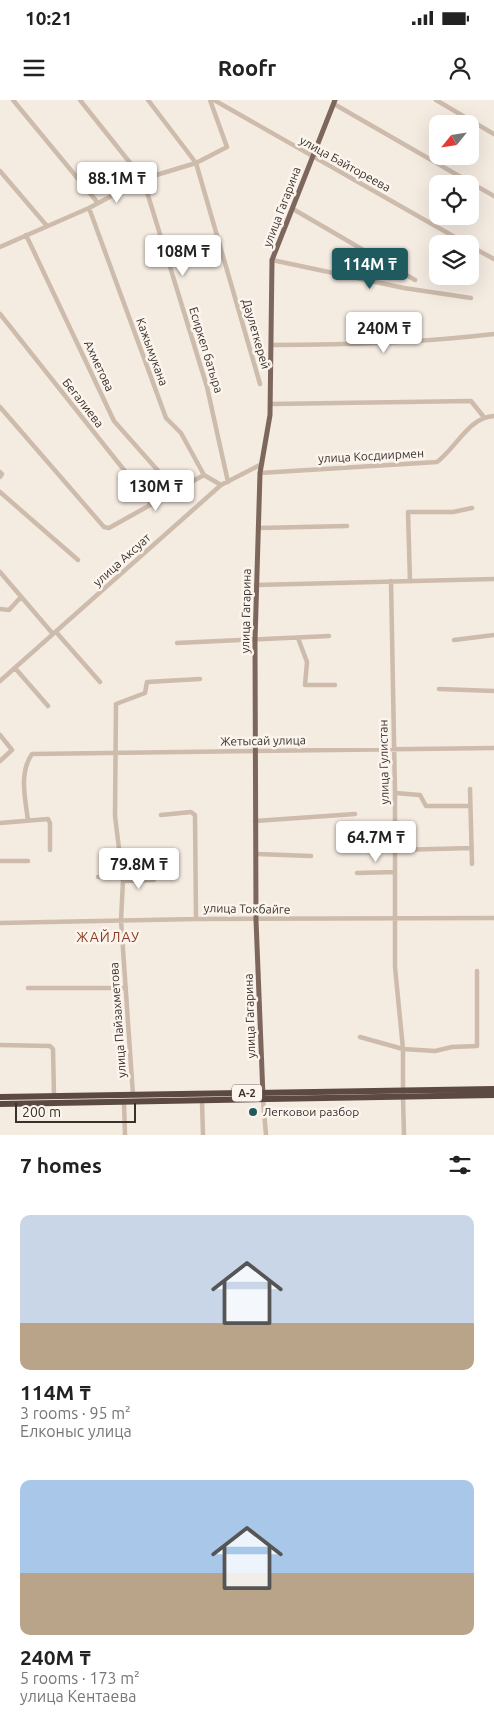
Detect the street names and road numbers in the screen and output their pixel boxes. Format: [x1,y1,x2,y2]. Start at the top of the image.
street label: улица Байтореева [298,133,393,194]
street label: улица Гагарина [260,165,303,249]
street label: Даулеткерей [240,297,273,370]
street label: Есиркеп батыра [187,305,226,394]
street label: Кажымукана [134,316,171,388]
street label: Ахметова [82,338,117,393]
street label: Бегалиева [60,376,107,430]
street label: улица Косдиирмен [318,446,424,465]
street label: улица Аксуат [90,530,153,589]
street label: улица Гагарина [238,568,253,654]
street label: улица Гулистан [376,719,391,805]
street label: Жетысай улица [220,733,306,748]
street label: улица Токбайге [204,901,290,916]
street label: улица Пайзахметова [107,962,128,1078]
street label: улица Гагарина [242,973,257,1059]
road number: A-2 [232,1084,262,1101]

